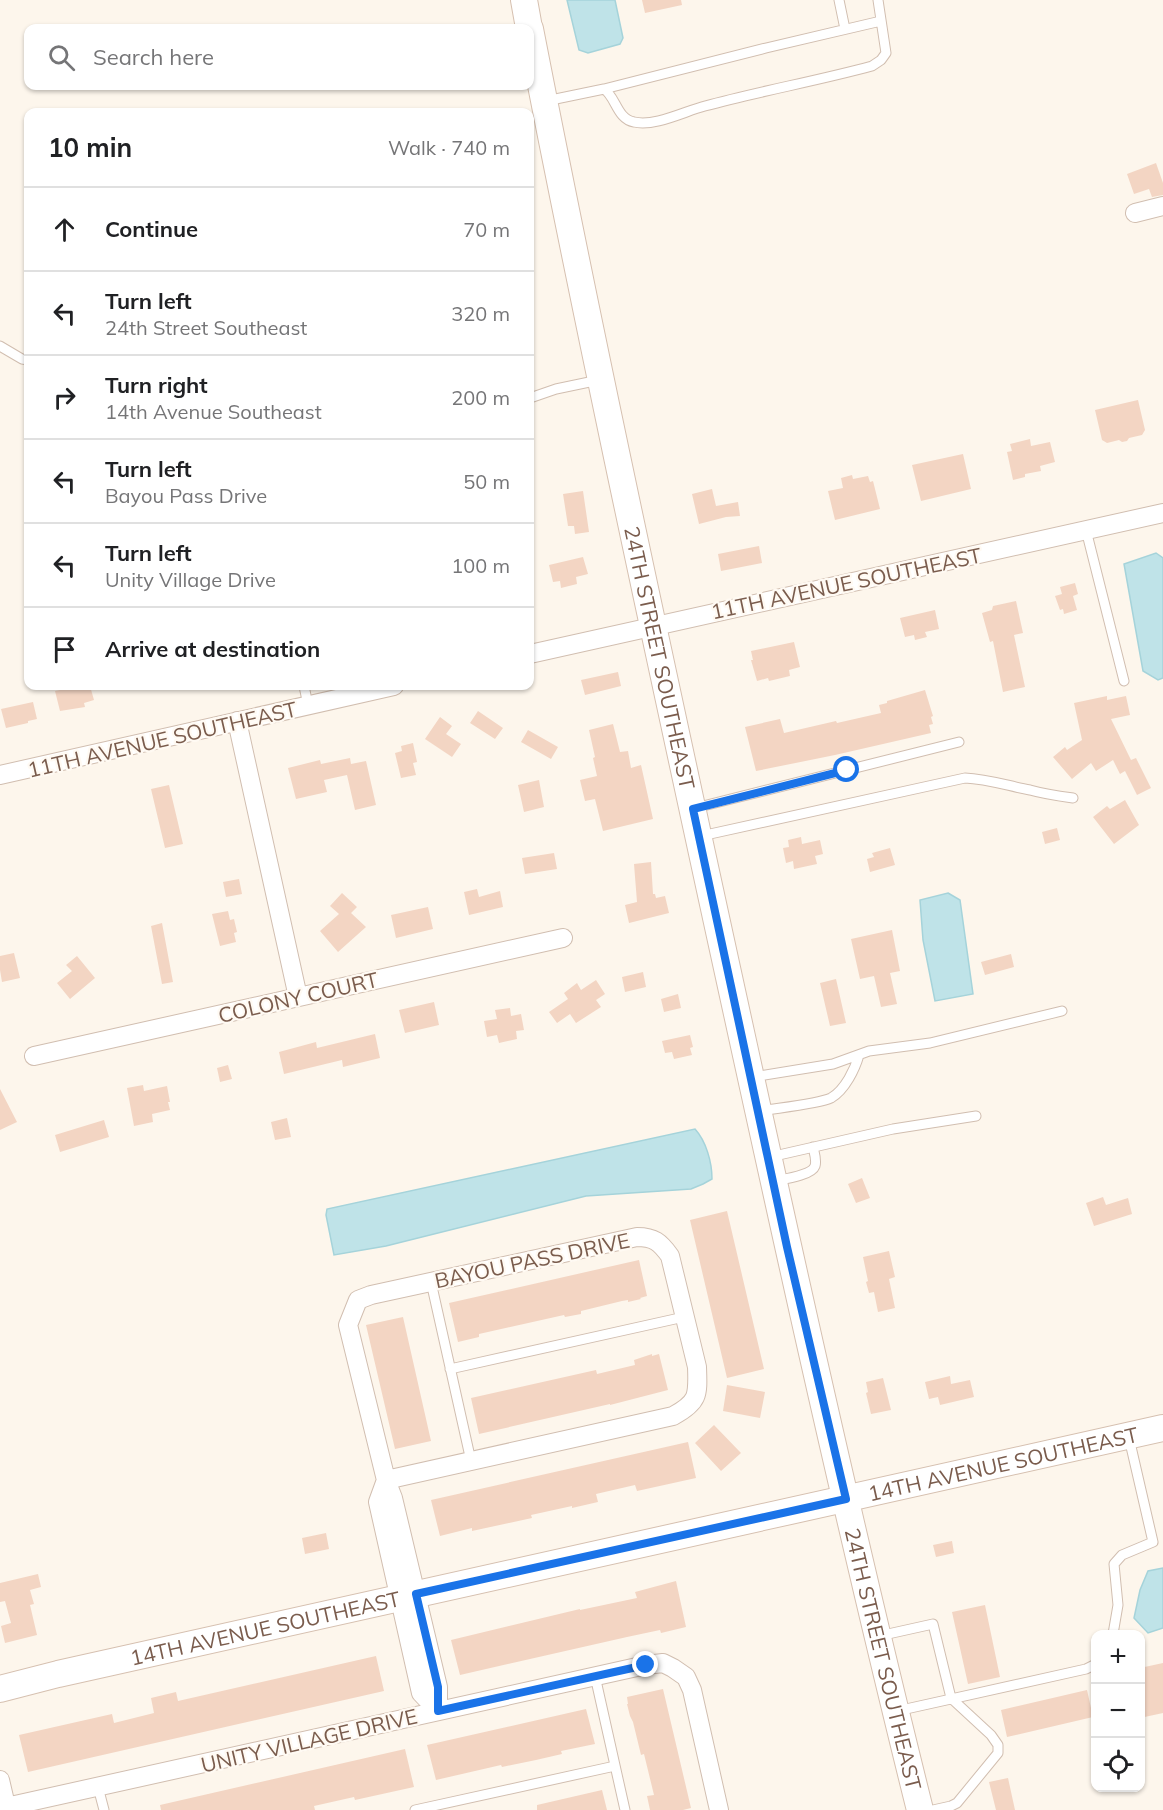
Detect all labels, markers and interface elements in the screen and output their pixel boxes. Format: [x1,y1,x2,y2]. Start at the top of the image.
search box [24,24,534,90]
icon: search [45,41,78,74]
text: Search here [93,43,214,71]
text: 10 min [48,131,132,164]
text: Walk · 740 m [388,135,510,160]
icon: ahead [48,213,81,246]
text: Continue [105,215,198,243]
text: 70 m [463,217,510,242]
text: Turn left [105,287,192,315]
icon: left [48,297,81,330]
text: 320 m [451,301,510,326]
text: 24th Street Southeast [105,315,307,340]
text: Turn right [105,371,208,399]
icon: right [48,381,81,414]
text: 200 m [451,385,510,410]
text: 14th Avenue Southeast [105,399,322,424]
text: Turn left [105,455,192,483]
icon: left [48,465,81,498]
text: 50 m [463,469,510,494]
text: Bayou Pass Drive [105,483,267,508]
street label: 24TH STREET SOUTHEAST [619,524,701,792]
text: Turn left [105,539,192,567]
street label: 11TH AVENUE SOUTHEAST [708,542,984,624]
icon: left [48,549,81,582]
text: 100 m [451,553,510,578]
text: Unity Village Drive [105,567,276,592]
icon: arrive [48,633,81,666]
text: Arrive at destination [105,635,320,663]
street label: 11TH AVENUE SOUTHEAST [25,695,300,783]
route start [833,756,859,782]
street label: COLONY COURT [216,966,381,1028]
street label: BAYOU PASS DRIVE [432,1227,632,1293]
street label: 14TH AVENUE SOUTHEAST [865,1421,1141,1506]
street label: 24TH STREET SOUTHEAST [840,1526,928,1793]
street label: 14TH AVENUE SOUTHEAST [128,1585,403,1671]
map controls [1091,1630,1145,1792]
button: + [1091,1630,1145,1684]
route end [632,1651,658,1677]
button: − [1091,1684,1145,1738]
street label: UNITY VILLAGE DRIVE [198,1702,420,1778]
button: locate [1091,1738,1145,1792]

